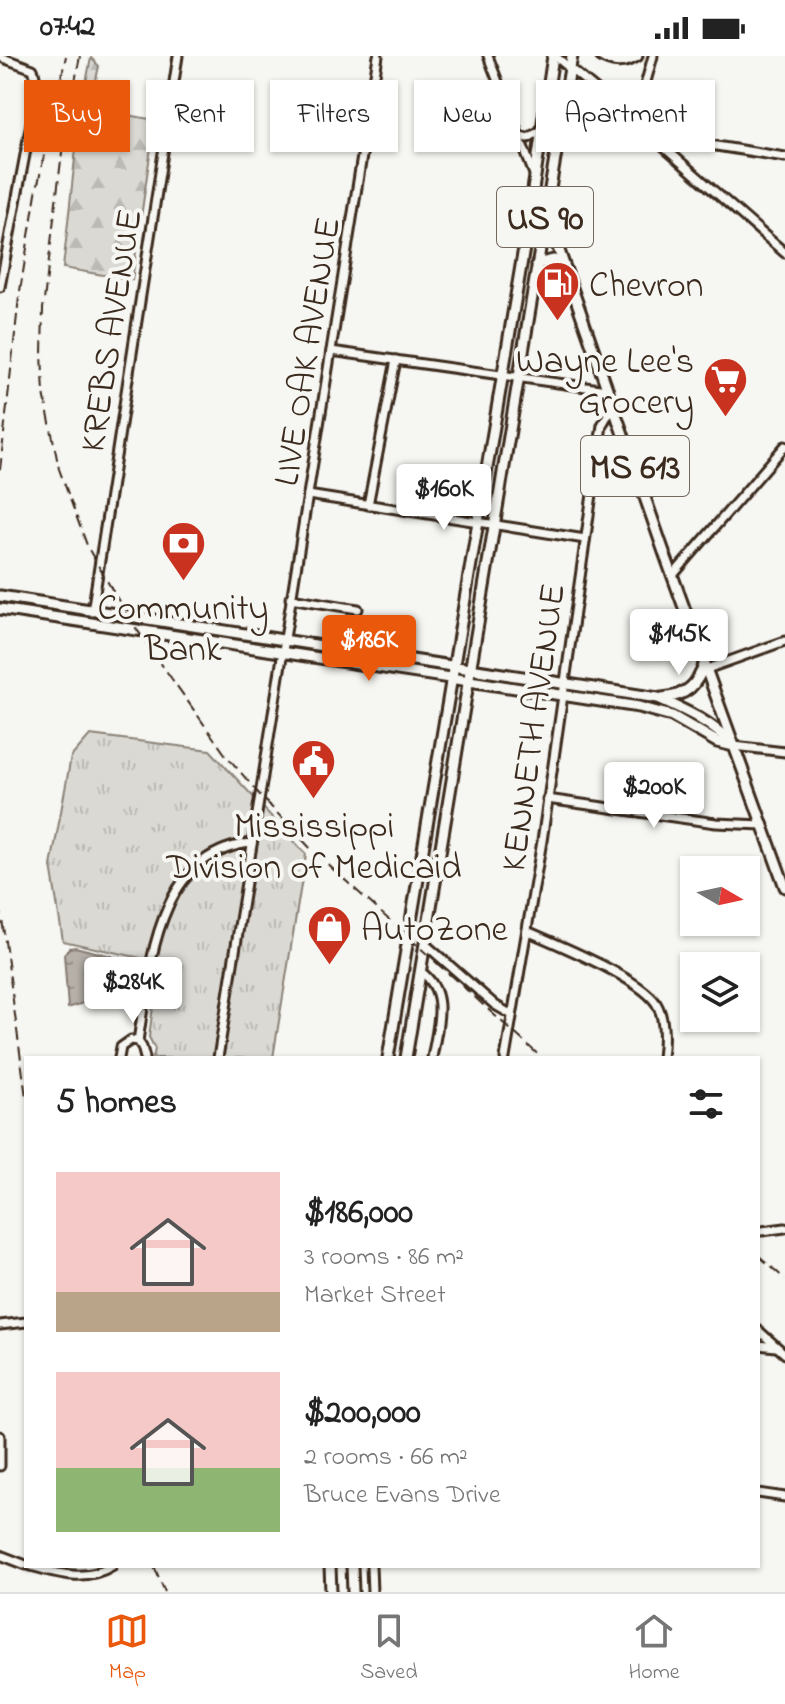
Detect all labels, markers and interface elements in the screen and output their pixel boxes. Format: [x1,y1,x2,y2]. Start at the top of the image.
text: 07:42 [40,6,95,50]
chip: Buy [24,80,130,152]
chip: Rent [146,80,254,152]
chip: Filters [270,80,398,152]
chip: New [414,80,520,152]
chip: Apartment [536,80,715,152]
road number: US 90 [497,187,593,247]
street label: KREBS AVENUE [68,205,159,456]
street label: LIVE OAK AVENUE [262,213,357,490]
fuel station icon: Chevron [534,259,582,322]
place label: Chevron [589,261,704,314]
place label: Wayne Lee's Grocery [516,337,694,431]
supermarket icon: Wayne Lee's Grocery [701,356,749,419]
road number: MS 613 [581,436,689,496]
pin: $160K [388,464,500,532]
text: $160K [414,471,474,509]
bank icon: Community Bank [159,520,207,583]
street label: KENNETH AVENUE [489,580,582,875]
place label: Community Bank [97,584,269,678]
pin: $145K [623,609,735,677]
pin: $186K [313,615,425,683]
text: $145K [648,616,710,654]
text: $186K [340,622,398,660]
public building icon: Mississippi Division of Medicaid [290,738,338,801]
pin: $200K [598,762,710,830]
text: $200K [622,769,686,807]
place label: Mississippi Division of Medicaid [166,802,461,896]
north arrow [680,856,760,936]
map controls [680,856,760,1032]
shop icon: AutoZone [306,903,354,966]
place label: AutoZone [361,905,508,958]
button: layers [680,952,760,1032]
pin: $284K [77,957,189,1025]
text: $284K [102,964,164,1002]
text: 5 homes [56,1079,177,1129]
icon: filters [684,1082,728,1126]
text: $186,000 [304,1189,413,1239]
icon: home [120,1204,216,1300]
text: 3 rooms · 86 m² [304,1239,464,1277]
text: Market Street [304,1277,446,1315]
text: $200,000 [304,1389,421,1439]
icon: home [120,1404,216,1500]
text: 2 rooms · 66 m² [304,1439,468,1477]
text: Bruce Evans Drive [304,1477,501,1515]
tab: Map [105,1609,149,1689]
tab: Saved [360,1609,418,1689]
tab: Home [628,1609,680,1689]

